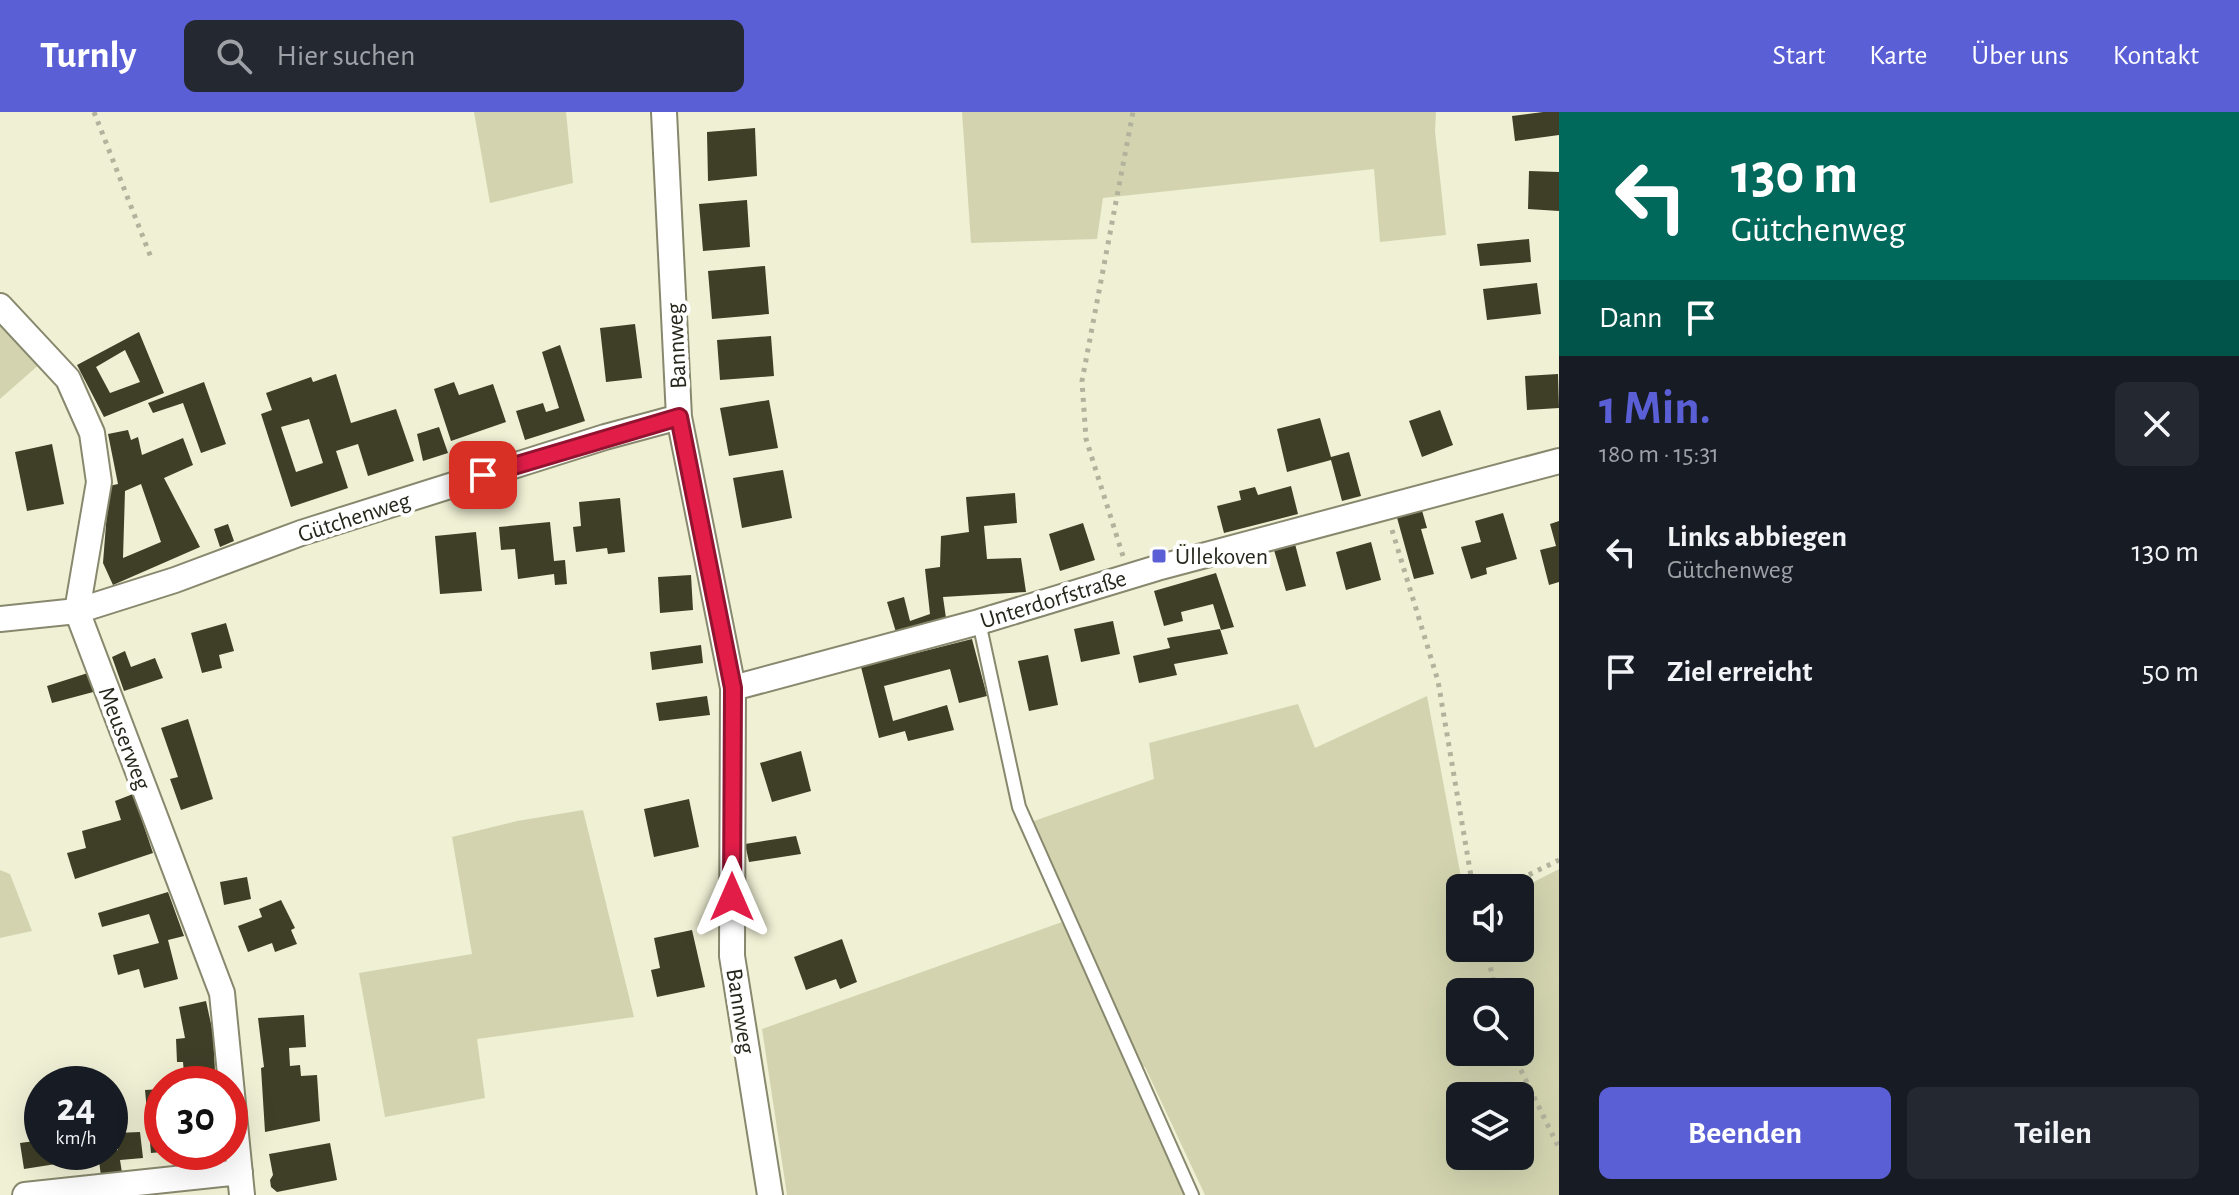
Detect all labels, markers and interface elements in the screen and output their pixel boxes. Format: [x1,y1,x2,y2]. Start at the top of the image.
search box [184,20,744,92]
icon: search [212,34,256,78]
text: Turnly [40,37,136,75]
text: Hier suchen [276,41,416,71]
text: Start [1773,42,1825,70]
text: Karte [1869,42,1928,70]
text: Über uns [1972,42,2069,70]
text: Kontakt [2113,42,2199,70]
icon: left [1599,144,1703,248]
text: 130 m [1731,147,1858,203]
text: Gütchenweg [1731,212,1906,248]
icon: arrive [1679,296,1723,340]
street label: Bannweg [663,302,691,390]
text: Dann [1599,303,1663,333]
button: close [2115,382,2199,466]
text: 1 Min. [1599,385,1711,433]
pin [449,441,517,509]
text: 180 m · 15:31 [1599,441,1719,467]
icon: arrive [461,453,505,497]
street label: Gütchenweg [295,488,414,547]
text: Links abbiegen [1667,522,1847,552]
icon: left [1599,530,1643,574]
text: 130 m [2132,537,2199,567]
place label: Üllekoven [1175,544,1268,569]
marker: Üllekoven [1150,547,1168,565]
text: Gütchenweg [1667,557,1793,583]
street label: Unterdorfstraße [977,566,1129,634]
icon: arrive [1599,650,1643,694]
text: Ziel erreicht [1667,657,1812,687]
text: 50 m [2142,657,2199,687]
street label: Meuserweg [93,684,155,793]
position arrow [690,855,774,939]
map controls [1446,874,1534,1170]
button: sound [1446,874,1534,962]
street label: Bannweg [721,967,759,1056]
button: search [1446,978,1534,1066]
speed limit sign: 30 [144,1066,248,1170]
button: layers [1446,1082,1534,1170]
button: Beenden [1599,1087,1891,1179]
button: Teilen [1907,1087,2199,1179]
text: 24 [57,1088,95,1128]
text: km/h [55,1128,97,1148]

